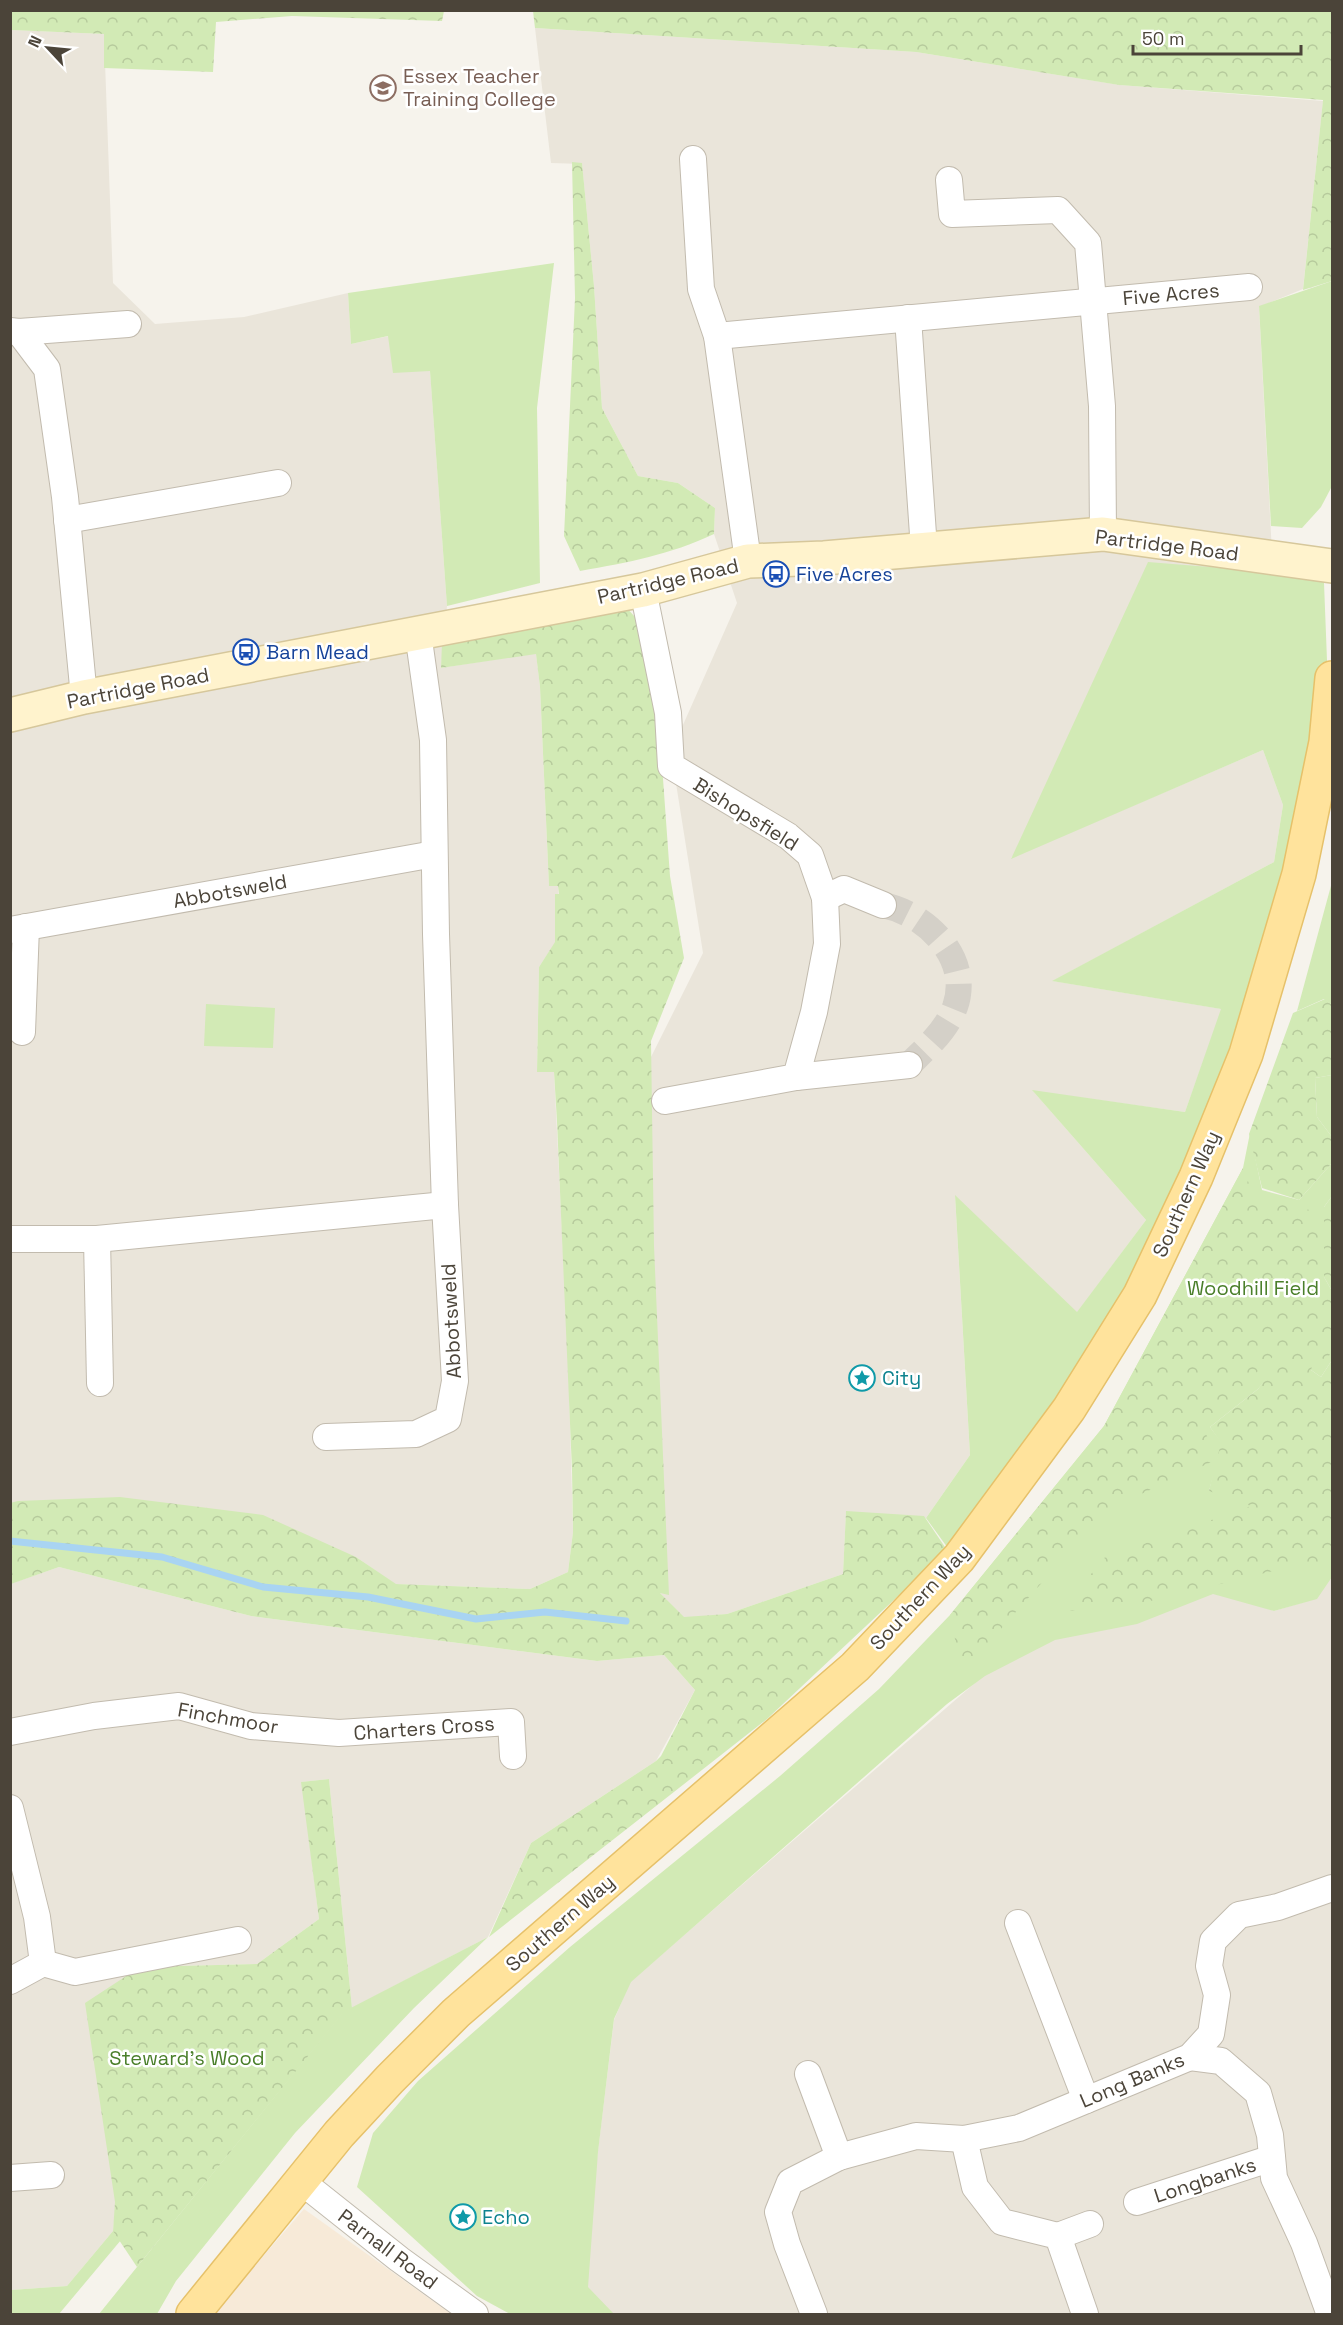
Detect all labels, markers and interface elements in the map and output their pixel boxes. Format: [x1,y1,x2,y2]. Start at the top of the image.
north arrow [18,18,78,78]
scale bar [1133,18,1301,56]
text: 50 m [1142,27,1184,50]
text: N [23,32,47,51]
place label: Essex Teacher Training College [403,63,556,112]
school or university icon: Essex Teacher Training College [368,73,398,103]
street label: Five Acres [1122,277,1220,311]
street label: Partridge Road [1094,523,1240,567]
street label: Partridge Road [595,552,741,610]
bus stop icon: Five Acres [761,559,791,589]
place label: Five Acres [796,561,893,587]
bus stop icon: Barn Mead [231,637,261,667]
place label: Barn Mead [266,639,369,665]
street label: Partridge Road [65,661,211,715]
street label: Bishopsfield [688,771,804,857]
street label: Abbotsweld [171,868,289,914]
street label: Southern Way [1147,1127,1225,1261]
street label: Abbotsweld [435,1263,467,1379]
park label: Woodhill Field [1187,1275,1319,1301]
place icon: City [847,1363,877,1393]
place label: City [882,1365,921,1391]
street label: Southern Way [864,1538,976,1656]
street label: Finchmoor [176,1696,280,1740]
street label: Charters Cross [353,1710,495,1746]
street label: Southern Way [500,1869,620,1977]
park label: Steward's Wood [109,2045,265,2071]
street label: Long Banks [1076,2046,1188,2114]
street label: Longbanks [1151,2151,1259,2209]
place icon: Echo [448,2202,478,2232]
street label: Parnall Road [333,2203,443,2295]
place label: Echo [482,2204,530,2230]

